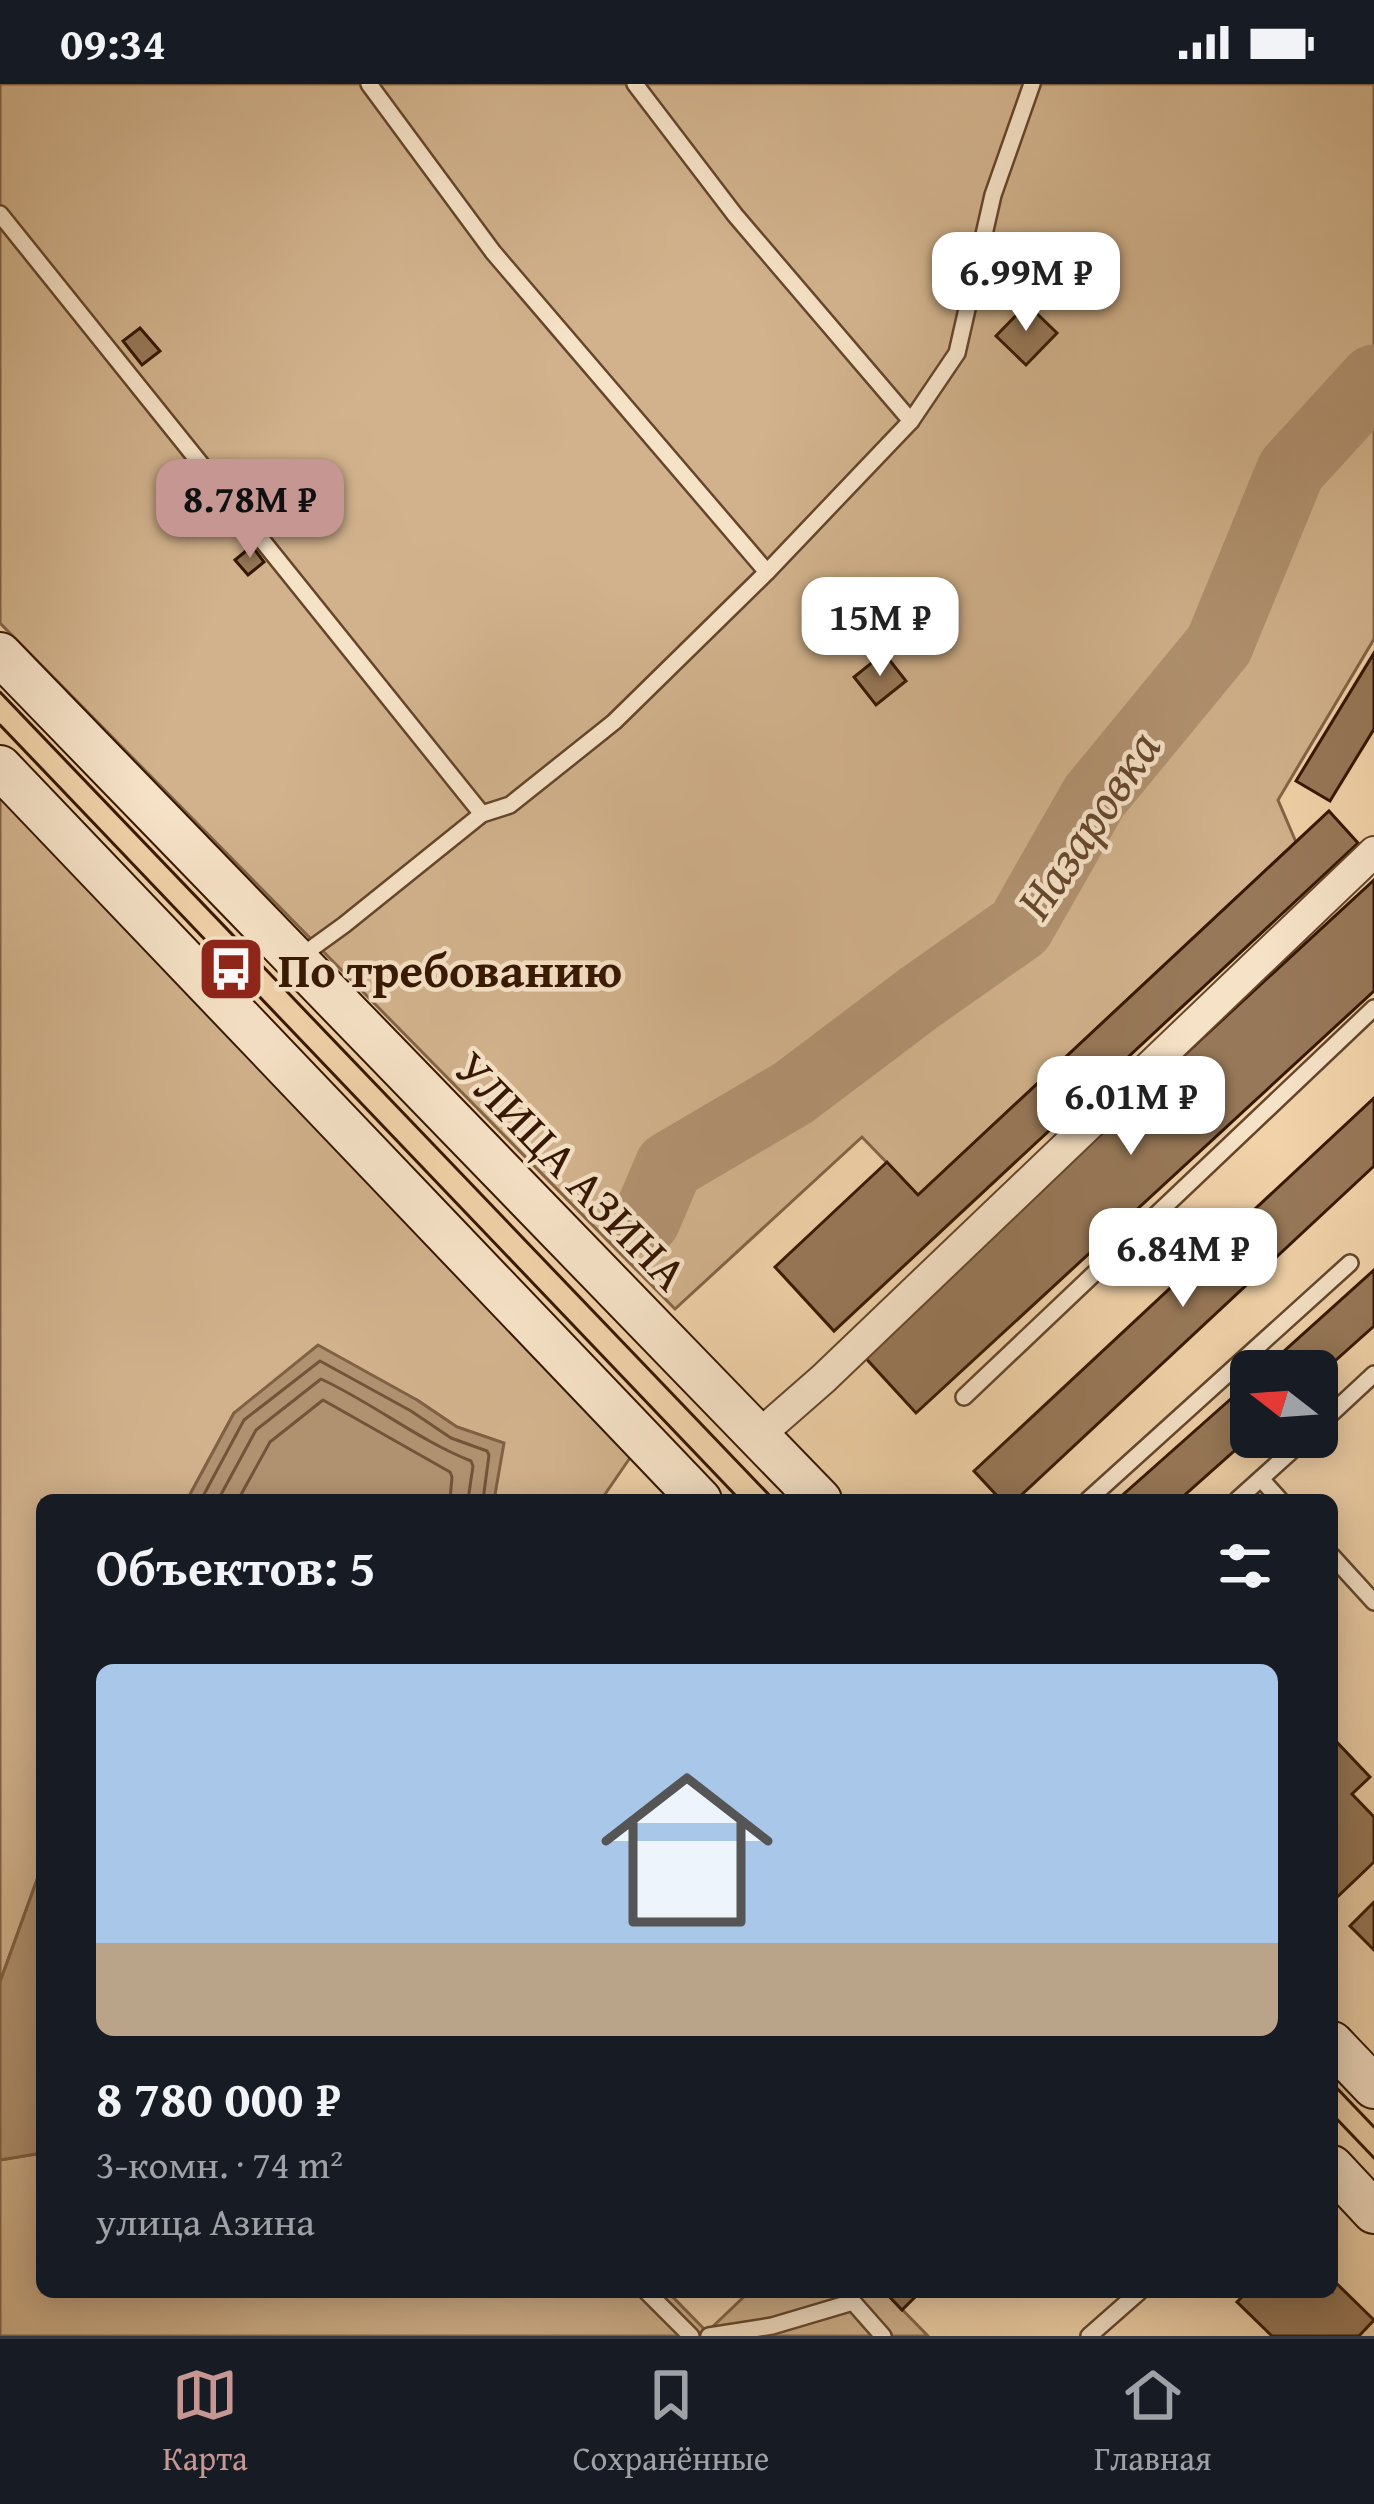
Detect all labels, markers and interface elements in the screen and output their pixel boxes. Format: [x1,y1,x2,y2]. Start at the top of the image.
text: 09:34 [60,10,166,75]
pin: 6.99M ₽ [915,232,1137,334]
text: 6.99M ₽ [959,242,1093,299]
pin: 8.78M ₽ [139,459,361,561]
text: 8.78M ₽ [183,469,317,526]
pin: 15M ₽ [796,577,964,679]
text: 15M ₽ [829,587,931,644]
water label: Назаровка [996,714,1178,933]
bus stop icon: По требованию [196,934,266,1004]
place label: По требованию [278,934,622,1005]
street label: УЛИЦА АЗИНА [439,1034,705,1306]
pin: 6.01M ₽ [1020,1056,1242,1158]
text: 6.01M ₽ [1064,1066,1198,1123]
pin: 6.84M ₽ [1072,1208,1294,1310]
text: 6.84M ₽ [1116,1218,1250,1275]
north arrow [1230,1350,1338,1458]
map controls [1230,1350,1338,1458]
text: Объектов: 5 [96,1529,376,1604]
icon: filters [1212,1533,1278,1599]
icon: home [579,1742,795,1958]
text: 8 780 000 ₽ [96,2060,341,2135]
text: 3-комн. · 74 m² [96,2135,343,2192]
text: улица Азина [96,2192,315,2249]
tab: Карта [162,2362,248,2482]
tab: Сохранённые [573,2362,769,2482]
tab: Главная [1094,2362,1212,2482]

